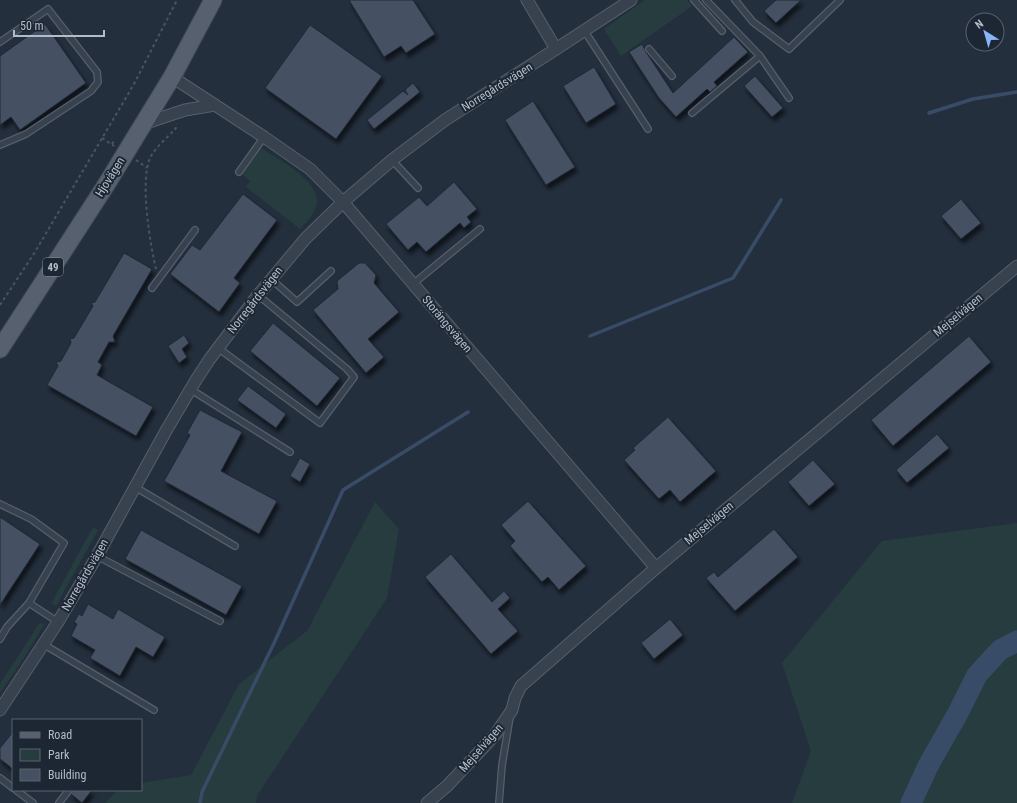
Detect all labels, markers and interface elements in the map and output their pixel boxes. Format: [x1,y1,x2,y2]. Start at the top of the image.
scale bar [14,12,104,38]
north arrow [965,12,1005,52]
text: N [973,17,986,32]
text: 50 m [20,19,44,33]
street label: Norregårdsvägen [459,59,535,114]
street label: Hjovägen [92,154,128,199]
road number: 49 [43,258,63,276]
street label: Norregårdsvägen [225,264,286,336]
street label: Mejselvägen [931,290,985,339]
street label: Storängsvägen [419,293,475,356]
street label: Mejselvägen [682,498,736,547]
street label: Norregårdsvägen [59,536,111,614]
legend [12,719,142,791]
street label: Mejselvägen [456,721,506,775]
text: Road [48,728,72,742]
text: Park [48,748,70,762]
text: Building [48,768,86,782]

